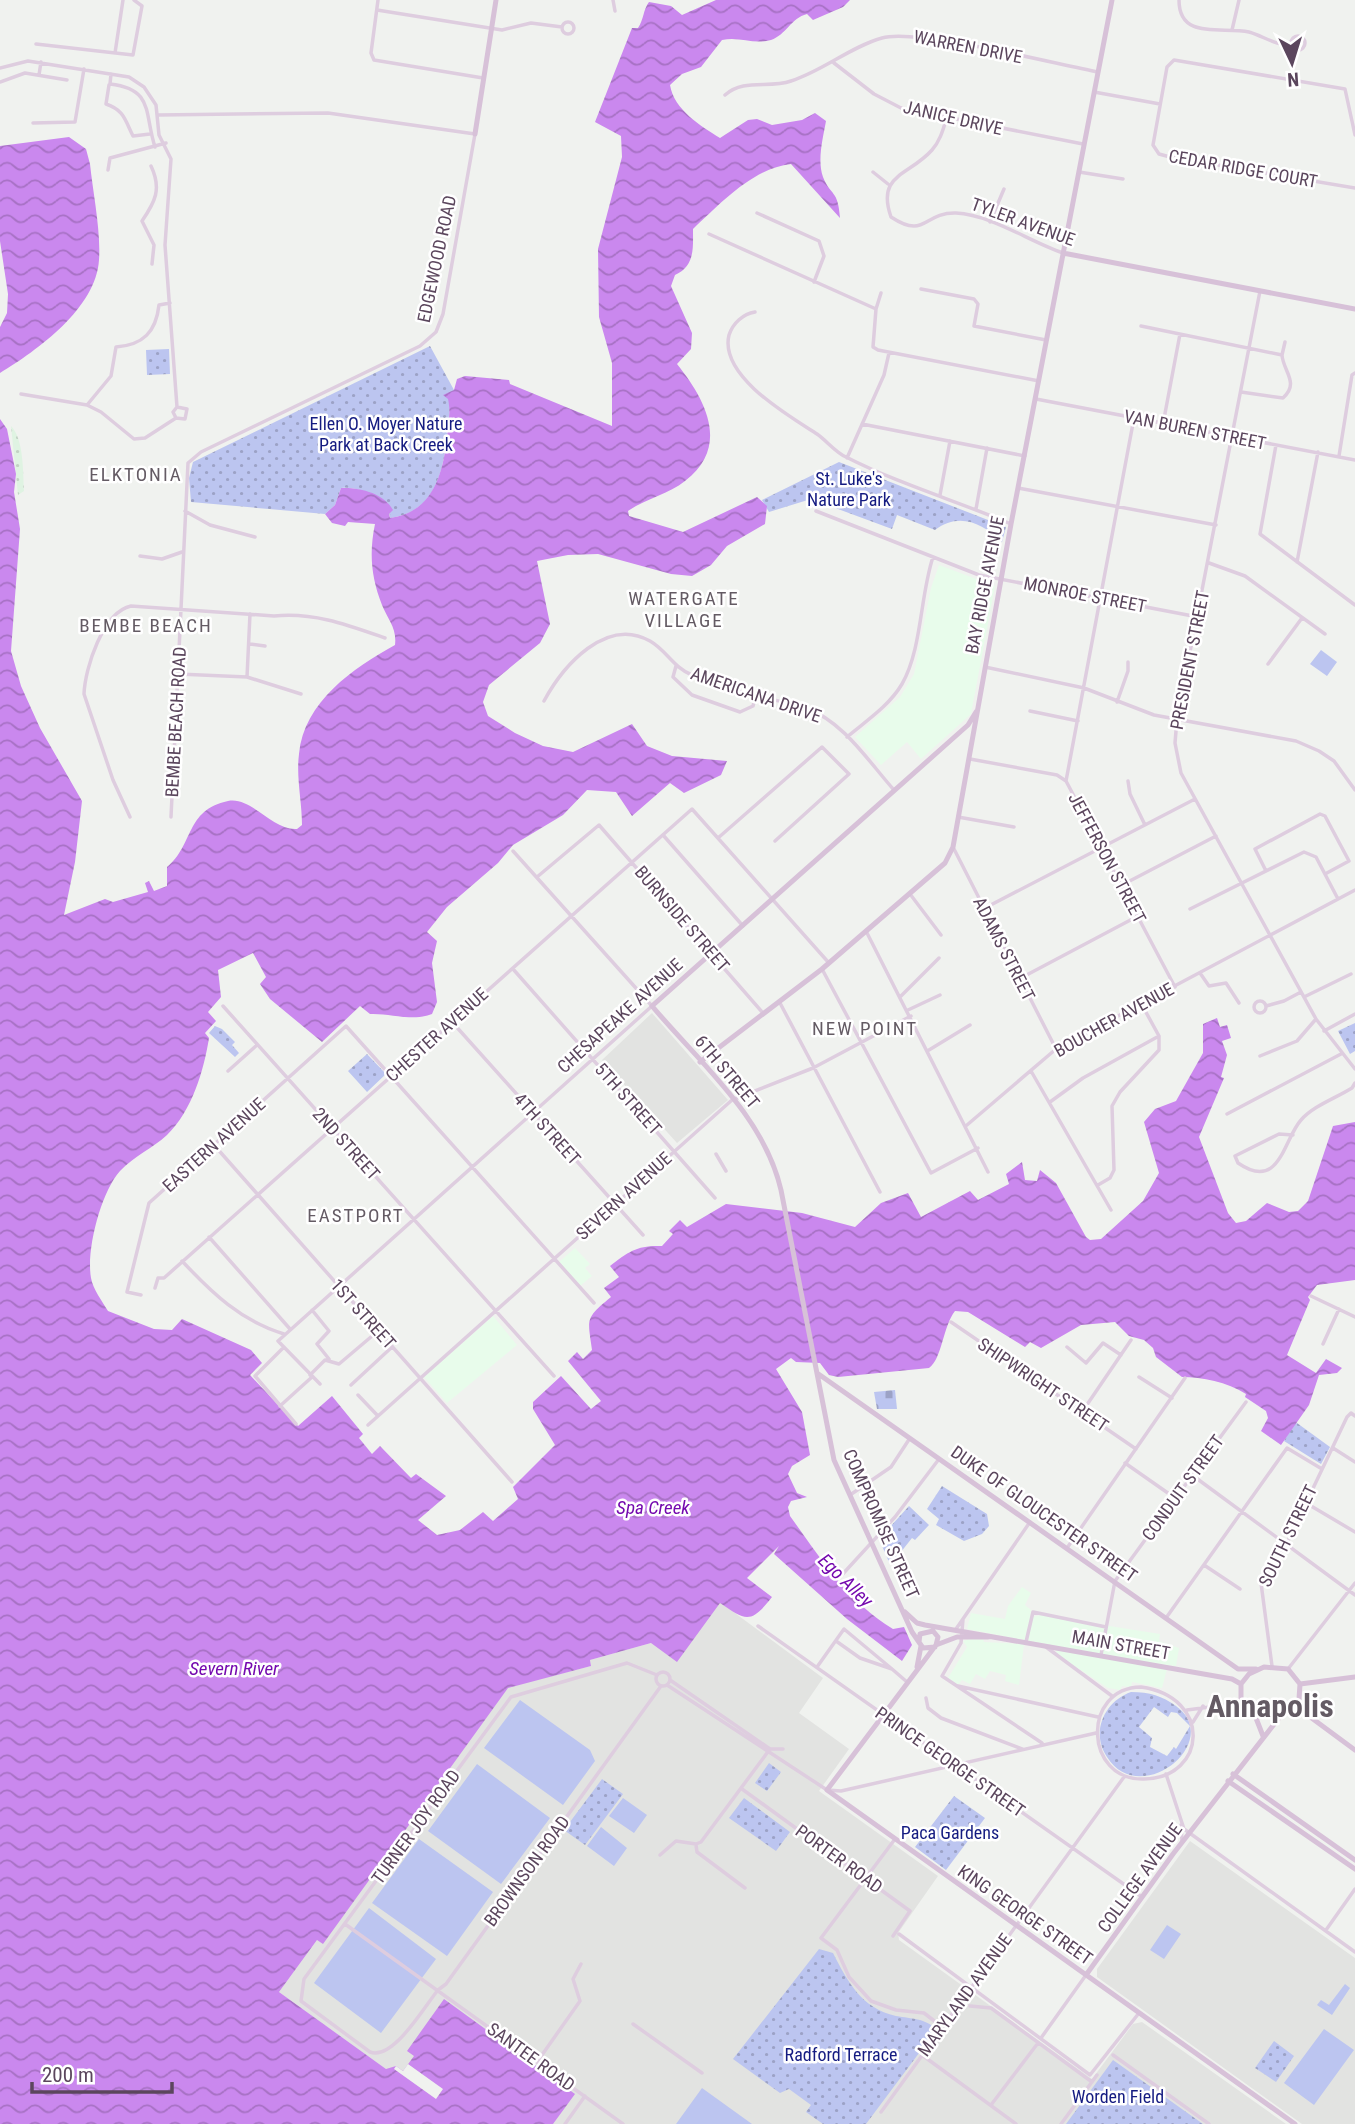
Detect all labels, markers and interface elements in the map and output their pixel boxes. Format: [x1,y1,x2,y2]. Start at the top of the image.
street label: WARREN DRIVE [912,26,1024,67]
north arrow [1257,28,1327,98]
text: N [1287,68,1300,91]
street label: JANICE DRIVE [901,96,1005,139]
street label: CEDAR RIDGE COURT [1167,145,1319,192]
street label: EDGEWOOD ROAD [413,193,460,324]
street label: TYLER AVENUE [968,193,1078,250]
street label: VAN BUREN STREET [1122,405,1268,454]
park label: Ellen O. Moyer Nature Park at Back Creek [310,413,462,455]
district label: ELKTONIA [89,463,183,486]
park label: St. Luke's Nature Park [807,468,891,510]
street label: BAY RIDGE AVENUE [961,514,1008,656]
street label: MONROE STREET [1022,572,1148,617]
district label: WATERGATE VILLAGE [628,587,740,632]
street label: PRESIDENT STREET [1166,589,1213,731]
district label: BEMBE BEACH [79,614,213,637]
street label: BEMBE BEACH ROAD [161,646,190,798]
street label: AMERICANA DRIVE [688,662,824,727]
street label: JEFFERSON STREET [1064,789,1151,927]
street label: BURNSIDE STREET [631,861,734,976]
street label: ADAMS STREET [969,893,1040,1004]
street label: CHESAPEAKE AVENUE [553,954,687,1077]
street label: BOUCHER AVENUE [1050,978,1177,1061]
street label: CHESTER AVENUE [381,983,492,1086]
district label: NEW POINT [812,1017,918,1040]
street label: 6TH STREET [691,1031,764,1113]
street label: 5TH STREET [591,1058,666,1139]
street label: 4TH STREET [510,1088,585,1169]
street label: EASTERN AVENUE [158,1093,269,1196]
street label: 2ND STREET [308,1103,384,1184]
street label: SEVERN AVENUE [572,1147,676,1244]
district label: EASTPORT [307,1204,405,1227]
street label: 1ST STREET [326,1274,400,1353]
street label: SHIPWRIGHT STREET [974,1333,1113,1436]
street label: CONDUIT STREET [1137,1431,1228,1545]
street label: DUKE OF GLOUCESTER STREET [947,1441,1141,1586]
street label: COMPROMISE STREET [839,1446,924,1602]
street label: SOUTH STREET [1254,1481,1321,1590]
water label: Spa Creek [616,1496,690,1519]
water label: Ego Alley [814,1549,879,1613]
street label: MAIN STREET [1070,1626,1172,1663]
water label: Severn River [189,1657,279,1680]
district label: Annapolis [1206,1687,1334,1725]
street label: PRINCE GEORGE STREET [871,1702,1029,1821]
street label: TURNER JOY ROAD [367,1765,464,1888]
street label: BROWNSON ROAD [479,1811,574,1930]
street label: COLLEGE AVENUE [1093,1819,1186,1936]
street label: PORTER ROAD [792,1820,887,1897]
park label: Paca Gardens [901,1822,999,1843]
street label: KING GEORGE STREET [954,1860,1097,1969]
street label: MARYLAND AVENUE [913,1929,1016,2060]
street label: SANTEE ROAD [484,2018,579,2095]
park label: Radford Terrace [785,2044,897,2065]
scale bar [32,2050,172,2094]
text: 200 m [42,2063,94,2087]
park label: Worden Field [1072,2086,1164,2107]

